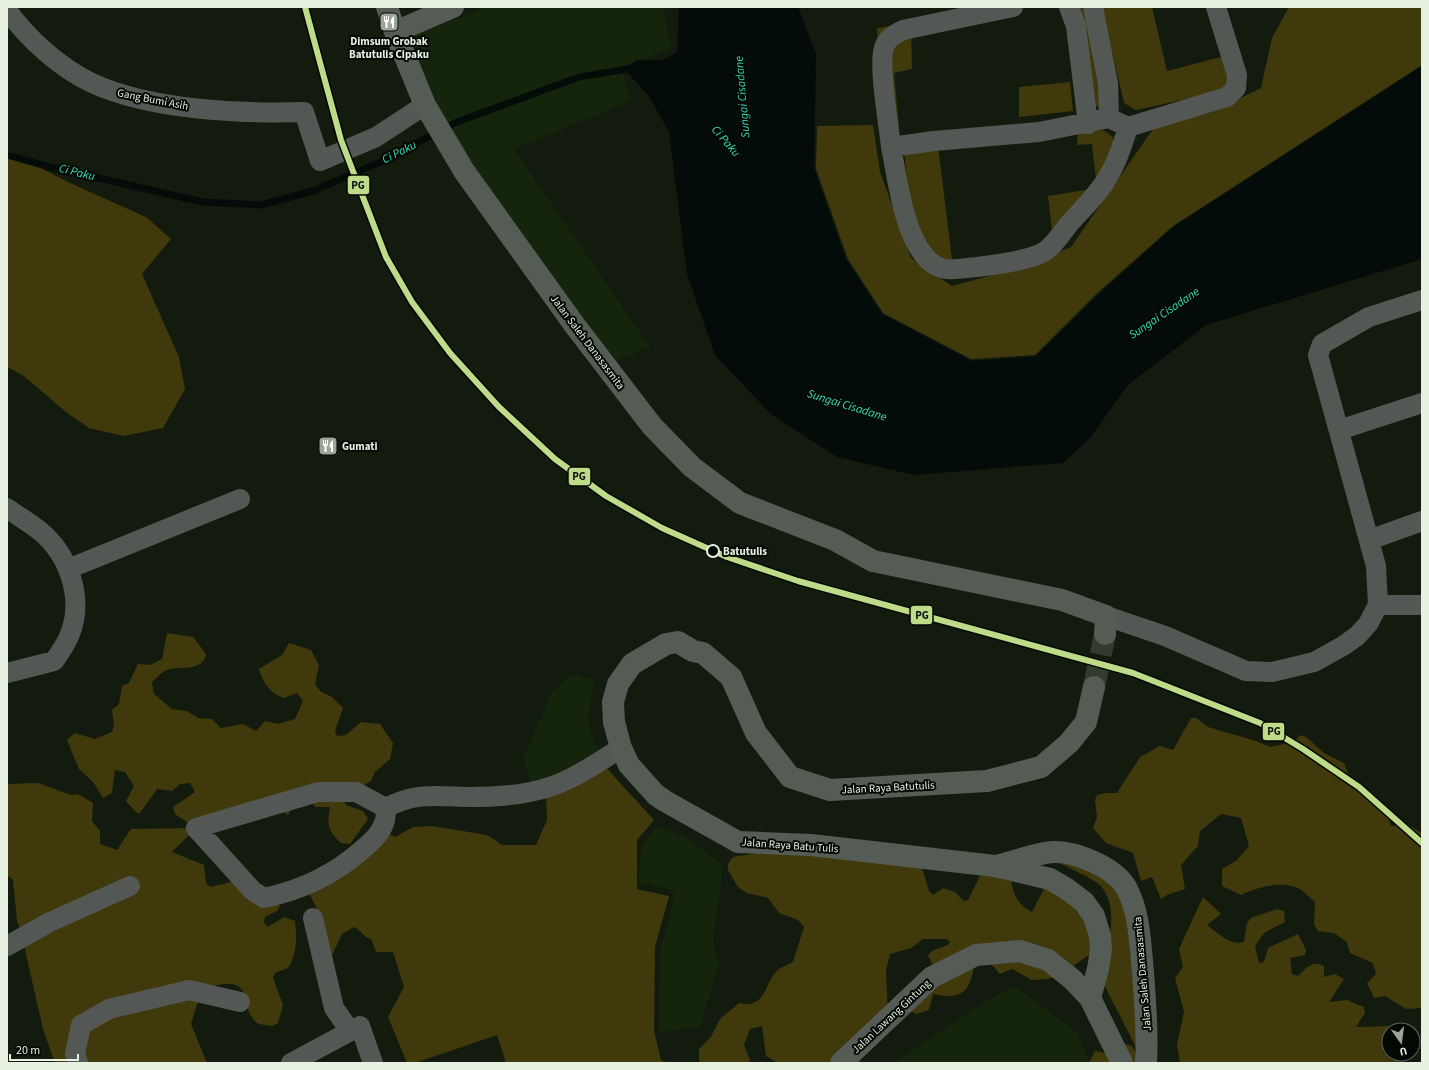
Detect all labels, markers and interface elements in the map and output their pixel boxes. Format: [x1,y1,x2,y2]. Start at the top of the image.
restaurant icon: Dimsum Grobak Batutulis Cipaku [378,11,400,33]
place label: Dimsum Grobak Batutulis Cipaku [349,34,429,62]
water label: Sungai Cisadane [730,55,755,139]
street label: Gang Bumi Asih [116,85,190,114]
water label: Ci Paku [707,122,744,161]
water label: Ci Paku [379,137,419,168]
water label: Ci Paku [57,160,97,185]
line badge: PG [347,175,370,195]
text: PG [351,178,365,193]
water label: Sungai Cisadane [1125,283,1203,343]
street label: Jalan Saleh Danasasmita [547,292,628,393]
water label: Sungai Cisadane [805,385,889,426]
restaurant icon: Gumati [317,435,339,457]
place label: Gumati [342,439,378,454]
line badge: PG [568,467,591,486]
text: PG [572,469,586,484]
marker: Batutulis [706,544,720,558]
place label: Batutulis [723,544,767,559]
line badge: PG [910,605,933,625]
text: PG [915,608,929,623]
line badge: PG [1262,722,1285,741]
text: PG [1267,724,1281,739]
street label: Jalan Raya Batutulis [841,778,935,797]
street label: Jalan Raya Batu Tulis [741,835,839,856]
street label: Jalan Saleh Danasasmita [1130,916,1155,1032]
street label: Jalan Lawang Gintung [849,976,934,1057]
north arrow [1381,1022,1421,1062]
scale bar [10,1036,78,1062]
text: 20 m [16,1042,40,1059]
text: U [1398,1043,1409,1059]

